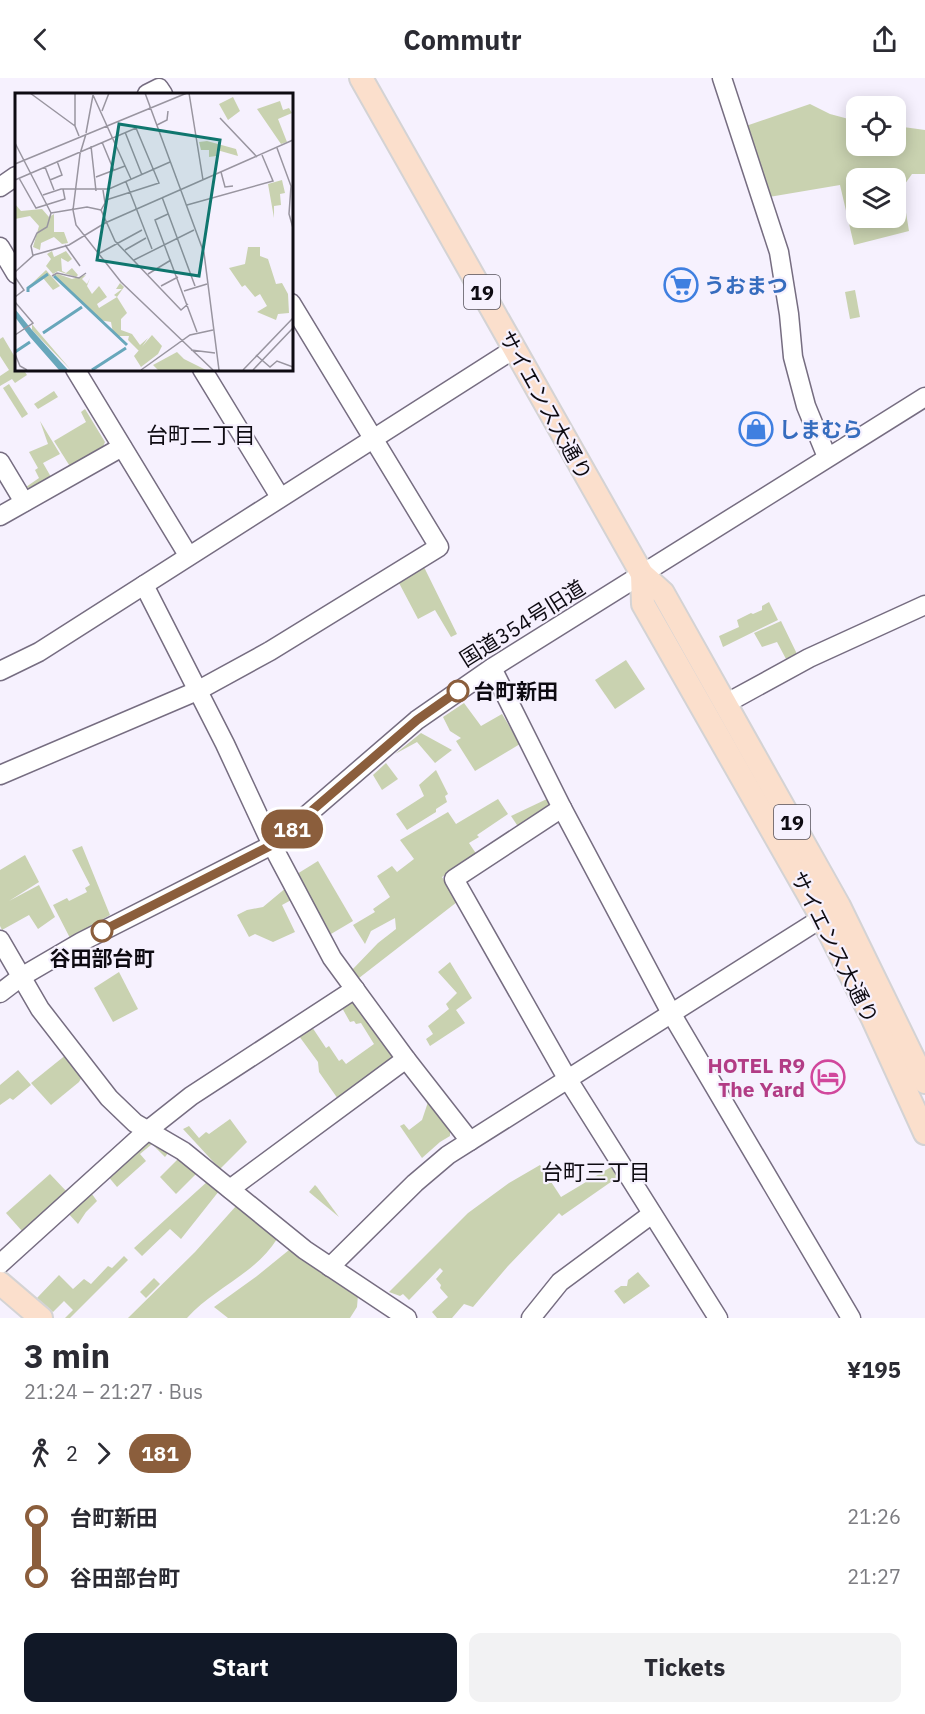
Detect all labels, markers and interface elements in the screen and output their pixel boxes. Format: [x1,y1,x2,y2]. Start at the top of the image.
text: Commutr [403,22,522,57]
icon: back [24,23,57,56]
icon: share [868,23,901,56]
inset map [15,93,292,370]
map controls [846,96,906,228]
button: locate [846,96,906,156]
button: layers [846,168,906,228]
supermarket icon: うおまつ [663,267,699,303]
place label: うおまつ [704,271,788,299]
road number: 19 [464,275,500,309]
street label: サイエンス大通り [493,325,599,485]
shop icon: しまむら [738,411,774,447]
place label: しまむら [779,415,863,443]
district label: 台町二丁目 [146,420,256,449]
street label: 国道354号旧道 [454,573,590,673]
place label: 台町新田 [474,677,558,705]
marker: 台町新田 [447,680,469,702]
road number: 19 [774,805,810,839]
line badge: 181 [258,810,326,849]
text: 181 [273,815,311,843]
street label: サイエンス大通り [785,866,885,1028]
marker: 谷田部台町 [91,920,113,942]
place label: 谷田部台町 [50,944,155,972]
place label: HOTEL R9 The Yard [707,1051,805,1103]
hotel icon: HOTEL R9 The Yard [810,1059,846,1095]
district label: 台町三丁目 [541,1157,651,1186]
text: 3 min [24,1334,110,1377]
text: ¥195 [847,1355,901,1384]
text: 21:24 – 21:27 · Bus [24,1378,203,1405]
icon: walk [24,1437,57,1470]
icon: forward [87,1437,120,1470]
text: 181 [141,1439,179,1467]
text: 2 [66,1440,78,1467]
text: 台町新田 [70,1503,158,1532]
text: 21:26 [847,1503,901,1530]
text: 谷田部台町 [70,1563,180,1592]
text: 21:27 [847,1563,901,1590]
button: Start [24,1633,457,1702]
button: Tickets [469,1633,901,1702]

